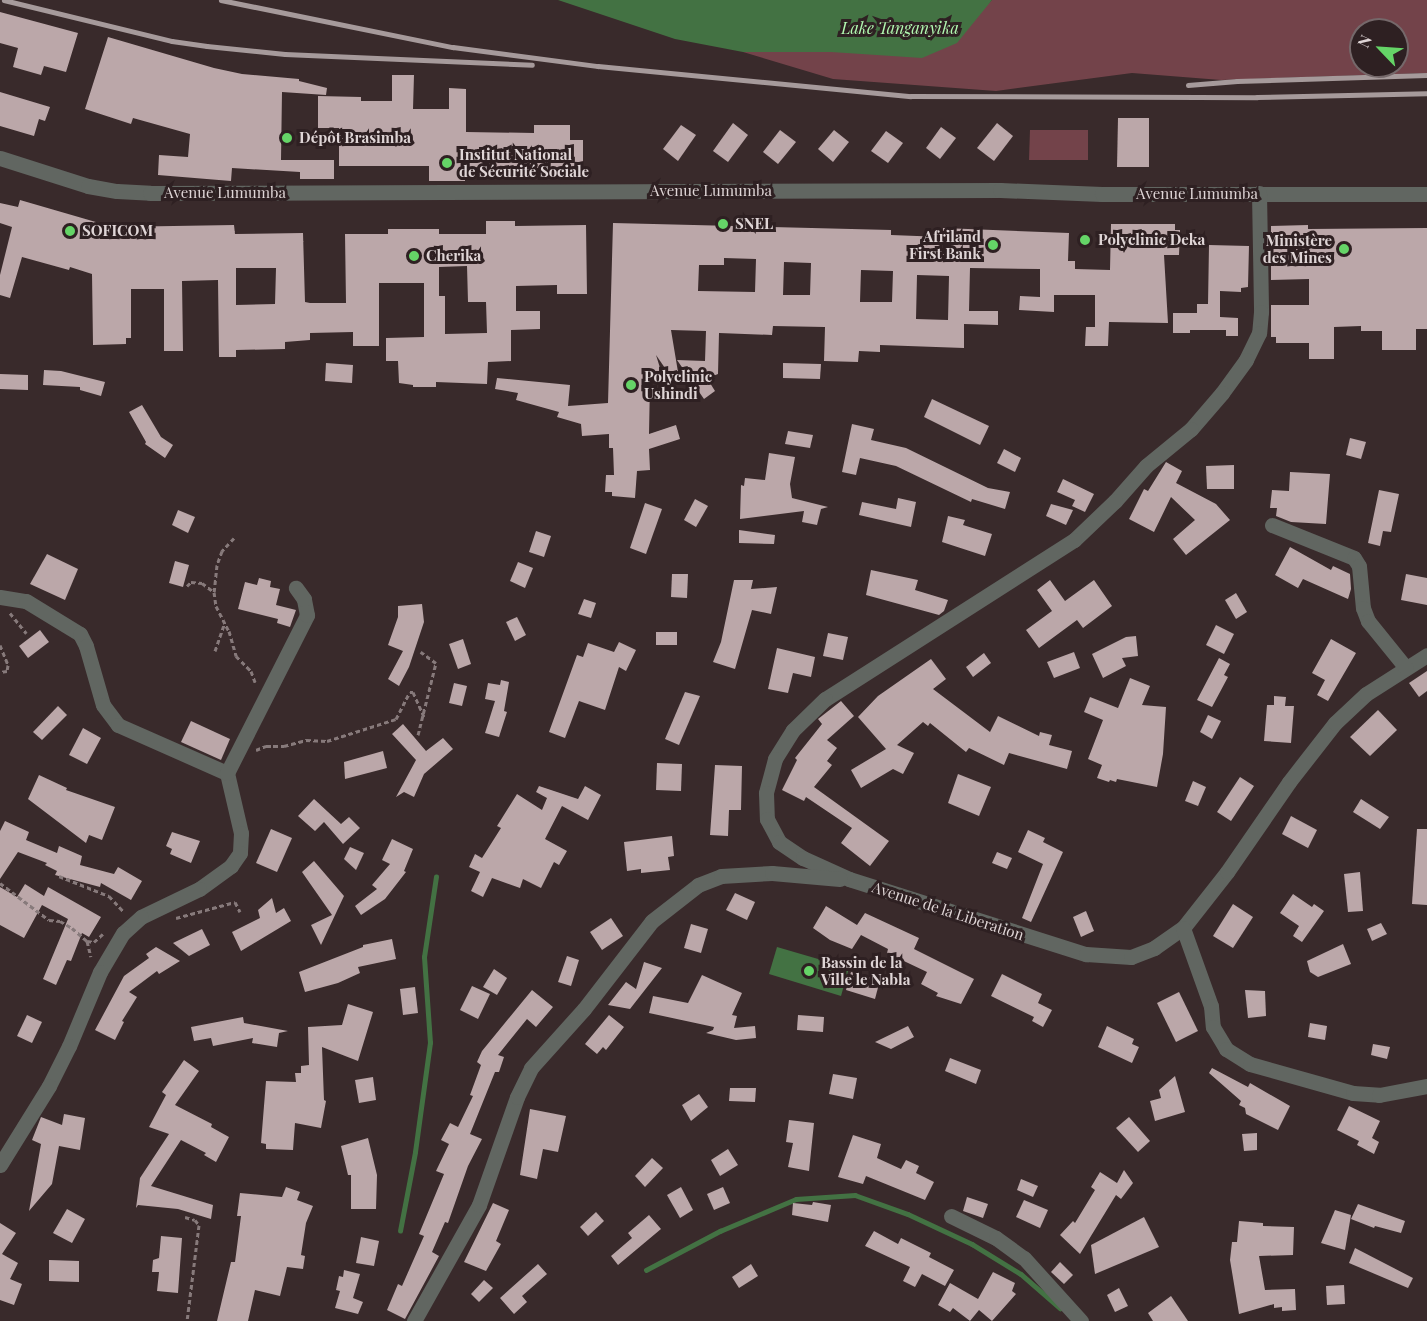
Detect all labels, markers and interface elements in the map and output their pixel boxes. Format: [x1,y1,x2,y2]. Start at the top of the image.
water label: Lake Tanganyika [841,18,959,38]
north arrow [1349,18,1409,78]
text: N [1352,31,1376,51]
place label: Dépôt Brasimba [299,129,411,147]
marker: Dépôt Brasimba [280,131,294,145]
place label: Institut National de Sécurité Sociale [459,145,589,180]
marker: Institut National de Sécurité Sociale [440,156,454,170]
street label: Avenue Lumumba [650,182,772,200]
street label: Avenue Lumumba [164,184,286,202]
street label: Avenue Lumumba [1136,185,1258,203]
place label: SNEL [735,215,773,233]
marker: SNEL [716,217,730,231]
place label: SOFICOM [82,222,153,240]
marker: SOFICOM [63,224,77,238]
place label: Afriland First Bank [909,227,981,262]
marker: Polyclinic Deka [1076,231,1094,249]
place label: Polyclinic Deka [1098,231,1205,249]
place label: Ministère des Mines [1263,231,1332,266]
marker: Afriland First Bank [986,238,1000,252]
marker: Ministère des Mines [1337,242,1351,256]
place label: Cherika [426,247,481,265]
marker: Cherika [407,249,421,263]
place label: Polyclinic Ushindi [644,367,712,402]
marker: Polyclinic Ushindi [622,376,640,394]
street label: Avenue de la Liberation [870,878,1026,944]
place label: Bassin de la Ville le Nabla [821,953,911,988]
marker: Bassin de la Ville le Nabla [802,964,816,978]

